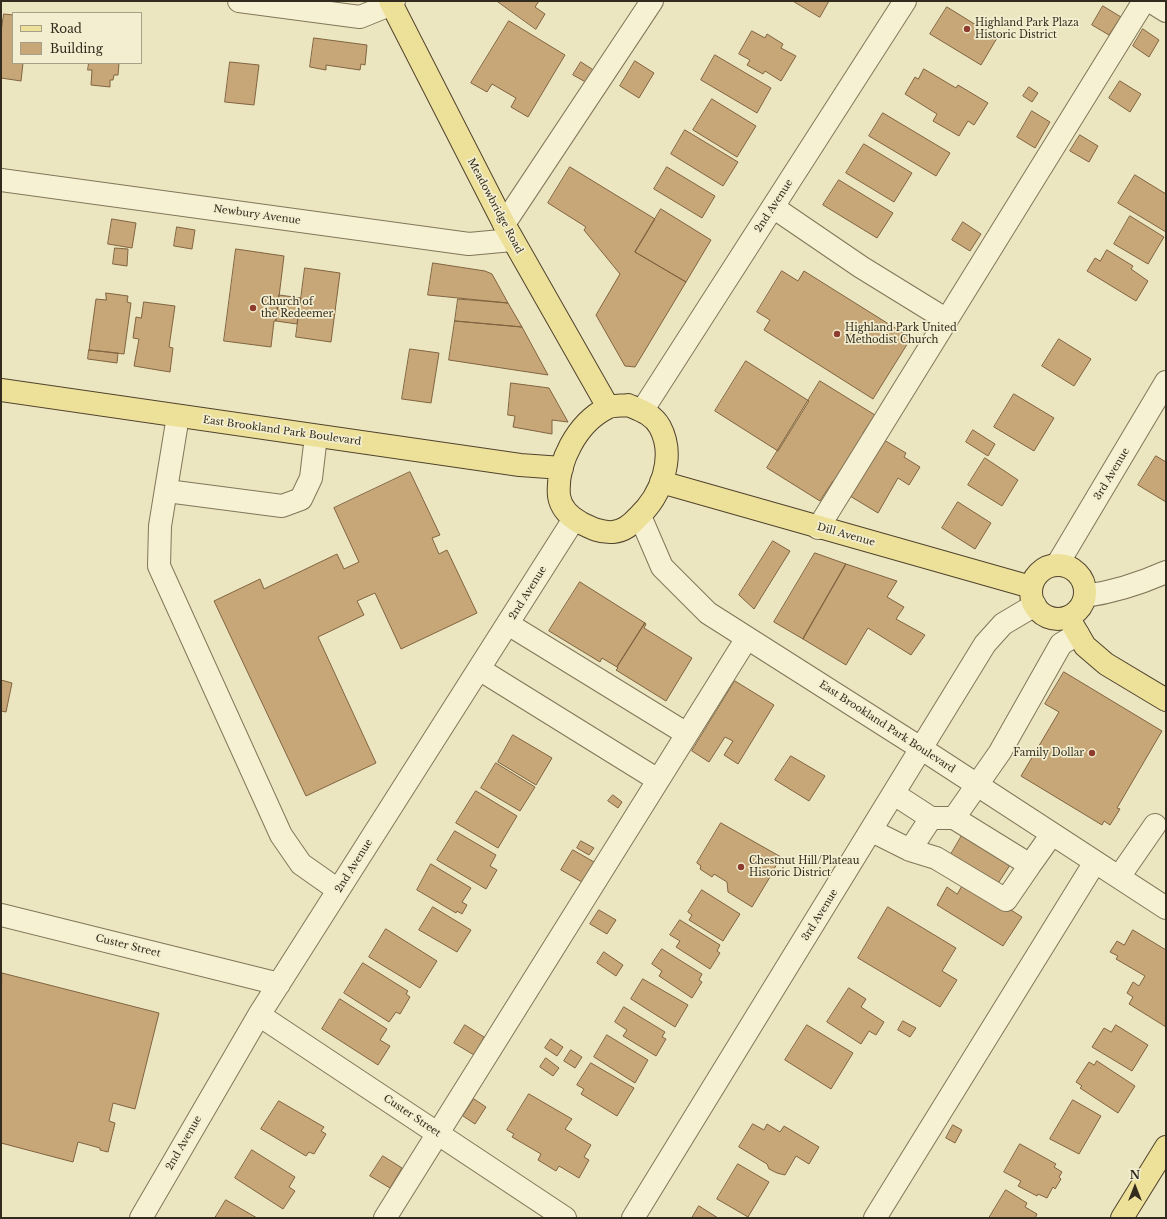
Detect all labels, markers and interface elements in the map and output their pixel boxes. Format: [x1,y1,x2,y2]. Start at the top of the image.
legend [12,12,142,64]
place label: Highland Park Plaza Historic District [975,17,1079,40]
text: Road [50,21,82,36]
marker: Highland Park Plaza Historic District [962,24,972,34]
text: Building [50,41,103,56]
street label: Meadowbridge Road [465,156,525,256]
street label: 2nd Avenue [752,177,796,235]
street label: Newbury Avenue [212,203,302,227]
place label: Church of the Redeemer [261,296,333,320]
marker: Church of the Redeemer [248,303,258,313]
place label: Highland Park United Methodist Church [845,322,957,346]
marker: Highland Park United Methodist Church [832,329,842,339]
street label: East Brookland Park Boulevard [202,414,362,448]
street label: 3rd Avenue [1092,446,1132,502]
street label: Dill Avenue [816,521,876,549]
street label: 2nd Avenue [507,564,549,622]
street label: East Brookland Park Boulevard [817,678,957,776]
place label: Family Dollar [1013,747,1084,759]
marker: Family Dollar [1087,748,1097,758]
street label: 2nd Avenue [333,837,375,895]
place label: Chestnut Hill/Plateau Historic District [749,855,859,878]
marker: Chestnut Hill/Plateau Historic District [736,862,746,872]
street label: 3rd Avenue [799,887,841,943]
street label: Custer Street [94,932,162,960]
street label: Custer Street [381,1092,443,1140]
street label: 2nd Avenue [164,1114,204,1172]
north arrow [1115,1167,1155,1207]
text: N [1130,1168,1140,1182]

